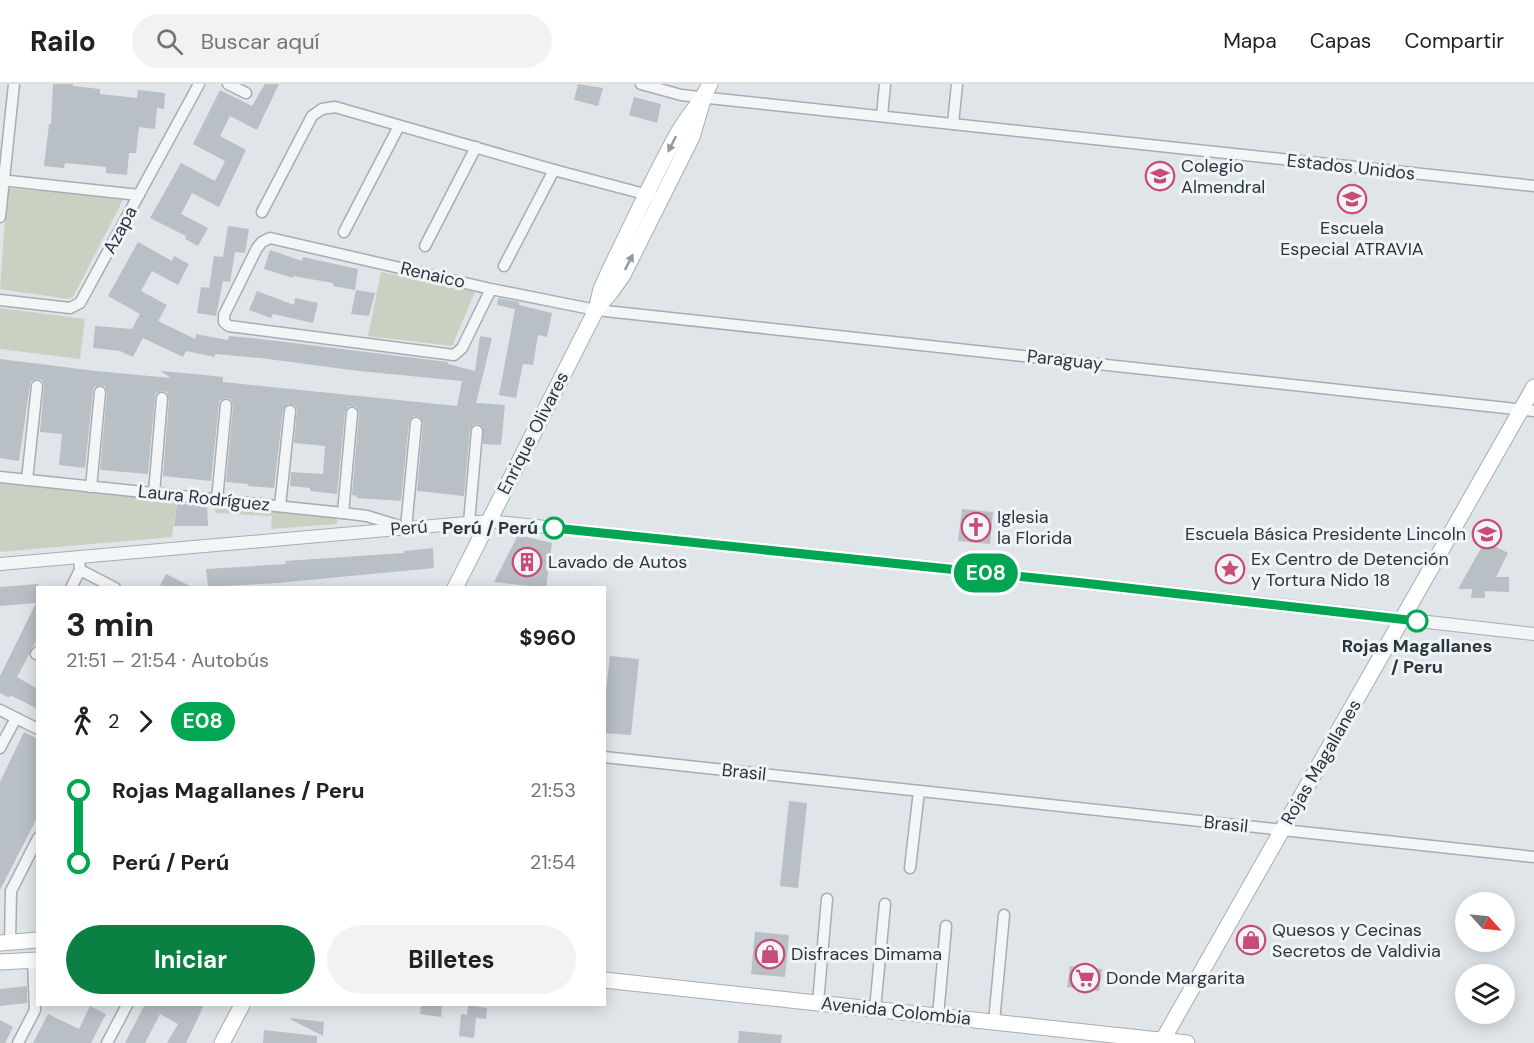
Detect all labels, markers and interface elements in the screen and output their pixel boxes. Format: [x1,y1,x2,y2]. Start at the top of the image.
search box [132,14,552,68]
text: Railo [30,23,96,60]
icon: search [153,25,186,58]
text: Buscar aquí [201,27,320,56]
text: Mapa [1223,27,1277,55]
text: Capas [1310,27,1371,55]
text: Compartir [1404,27,1504,55]
one-way arrow [668,135,678,153]
street label: Estados Unidos [1286,148,1416,186]
place label: Colegio Almendral [1181,154,1265,199]
school or university icon: Colegio Almendral [1144,160,1176,192]
school or university icon: Escuela Especial ATRAVIA [1336,183,1368,215]
street label: Azapa [97,202,143,258]
place label: Escuela Especial ATRAVIA [1280,216,1424,261]
one-way arrow [624,254,634,271]
street label: Renaico [398,256,468,294]
street label: Paraguay [1026,344,1104,376]
street label: Enrique Olivares [492,368,574,498]
street label: Laura Rodríguez [137,479,271,517]
place label: Iglesia la Florida [997,505,1072,550]
church icon: Iglesia la Florida [960,511,992,543]
street label: Perú [389,514,429,542]
place label: Perú / Perú [442,516,538,540]
marker: Perú / Perú [543,517,565,539]
school or university icon: Escuela Básica Presidente Lincoln [1471,518,1503,550]
place label: Escuela Básica Presidente Lincoln [1185,522,1466,546]
building icon: Lavado de Autos [511,546,543,578]
place label: Ex Centro de Detención y Tortura Nido 18 [1251,547,1449,592]
place label: Lavado de Autos [548,550,687,574]
place icon: Ex Centro de Detención y Tortura Nido 18 [1214,553,1246,585]
line badge: E08 [952,554,1020,592]
text: E08 [966,559,1006,587]
text: 3 min [66,603,154,646]
marker: Rojas Magallanes / Peru [1406,610,1428,632]
text: $960 [519,623,576,652]
place label: Rojas Magallanes / Peru [1342,634,1492,679]
text: 21:51 – 21:54 · Autobús [66,647,269,673]
street label: Rojas Magallanes [1275,695,1367,829]
icon: walk [66,705,99,738]
icon: forward [129,705,162,738]
text: E08 [183,707,223,735]
text: 2 [108,708,120,734]
street label: Brasil [721,758,767,786]
text: Rojas Magallanes / Peru [112,776,364,805]
text: 21:53 [530,777,576,803]
street label: Brasil [1203,810,1249,838]
text: Perú / Perú [112,848,229,877]
text: 21:54 [530,849,576,875]
north arrow [1455,892,1515,952]
map controls [1455,892,1515,1024]
place label: Quesos y Cecinas Secretos de Valdivia [1272,918,1441,963]
shop icon: Quesos y Cecinas Secretos de Valdivia [1235,924,1267,956]
button: Iniciar [66,925,315,994]
button: Billetes [327,925,576,994]
shop icon: Disfraces Dimama [754,938,786,970]
place label: Disfraces Dimama [791,942,942,966]
supermarket icon: Donde Margarita [1069,962,1101,994]
button: layers [1455,964,1515,1024]
place label: Donde Margarita [1106,966,1245,990]
street label: Avenida Colombia [820,991,972,1031]

